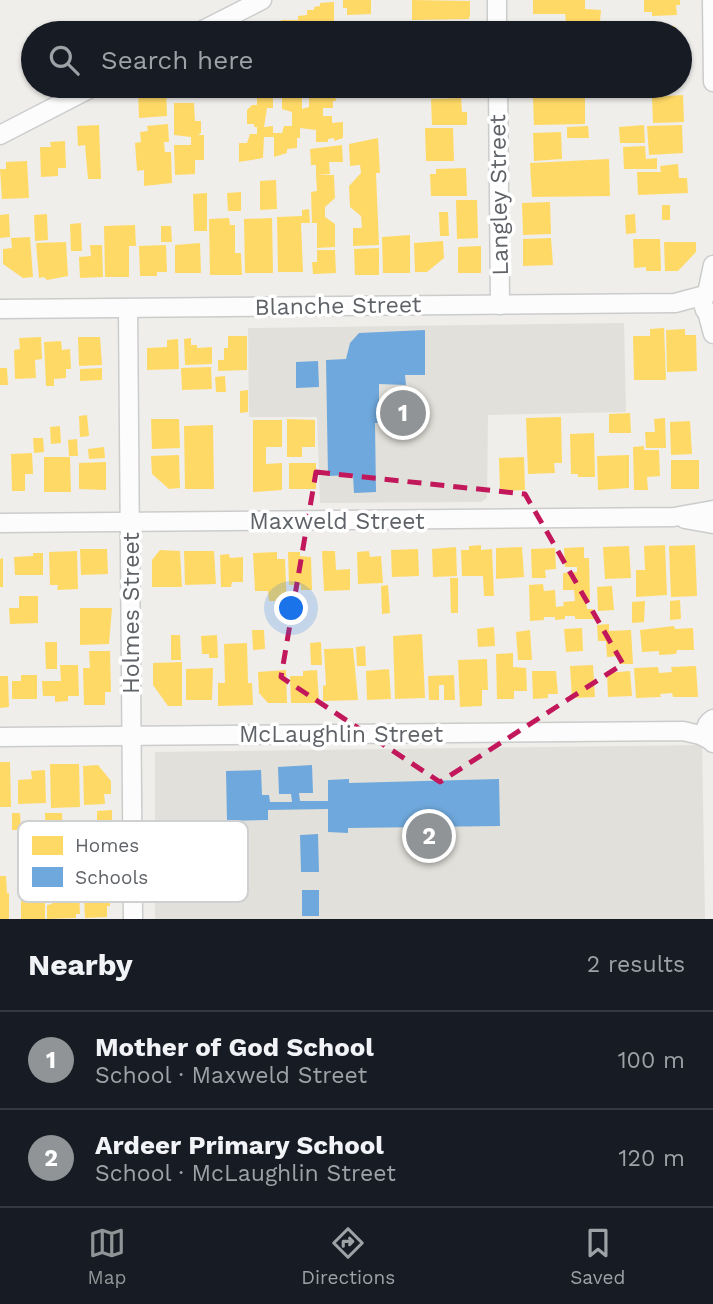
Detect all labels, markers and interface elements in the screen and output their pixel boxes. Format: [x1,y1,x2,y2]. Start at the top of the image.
search box [21,21,692,98]
icon: search [45,41,83,79]
text: Search here [101,45,253,75]
street label: Langley Street [484,114,514,276]
street label: Blanche Street [254,291,422,321]
pin: 1 [380,387,426,439]
street label: Maxweld Street [249,508,425,535]
street label: Holmes Street [118,532,145,694]
your location [274,591,308,625]
street label: McLaughlin Street [239,721,443,748]
pin: 2 [406,810,452,862]
legend [18,821,248,902]
text: Homes [75,834,139,857]
text: Schools [75,866,148,889]
text: Nearby [28,947,133,982]
text: 2 results [587,951,685,978]
text: Mother of God School [95,1032,374,1062]
text: 1 [46,1047,56,1074]
text: 100 m [618,1047,685,1074]
text: School · Maxweld Street [95,1062,367,1089]
text: Ardeer Primary School [95,1130,384,1160]
text: 2 [44,1145,58,1172]
text: 120 m [619,1145,685,1172]
text: School · McLaughlin Street [95,1160,396,1187]
tab: Map [88,1224,126,1289]
tab: Directions [301,1224,395,1289]
tab: Saved [570,1224,625,1289]

